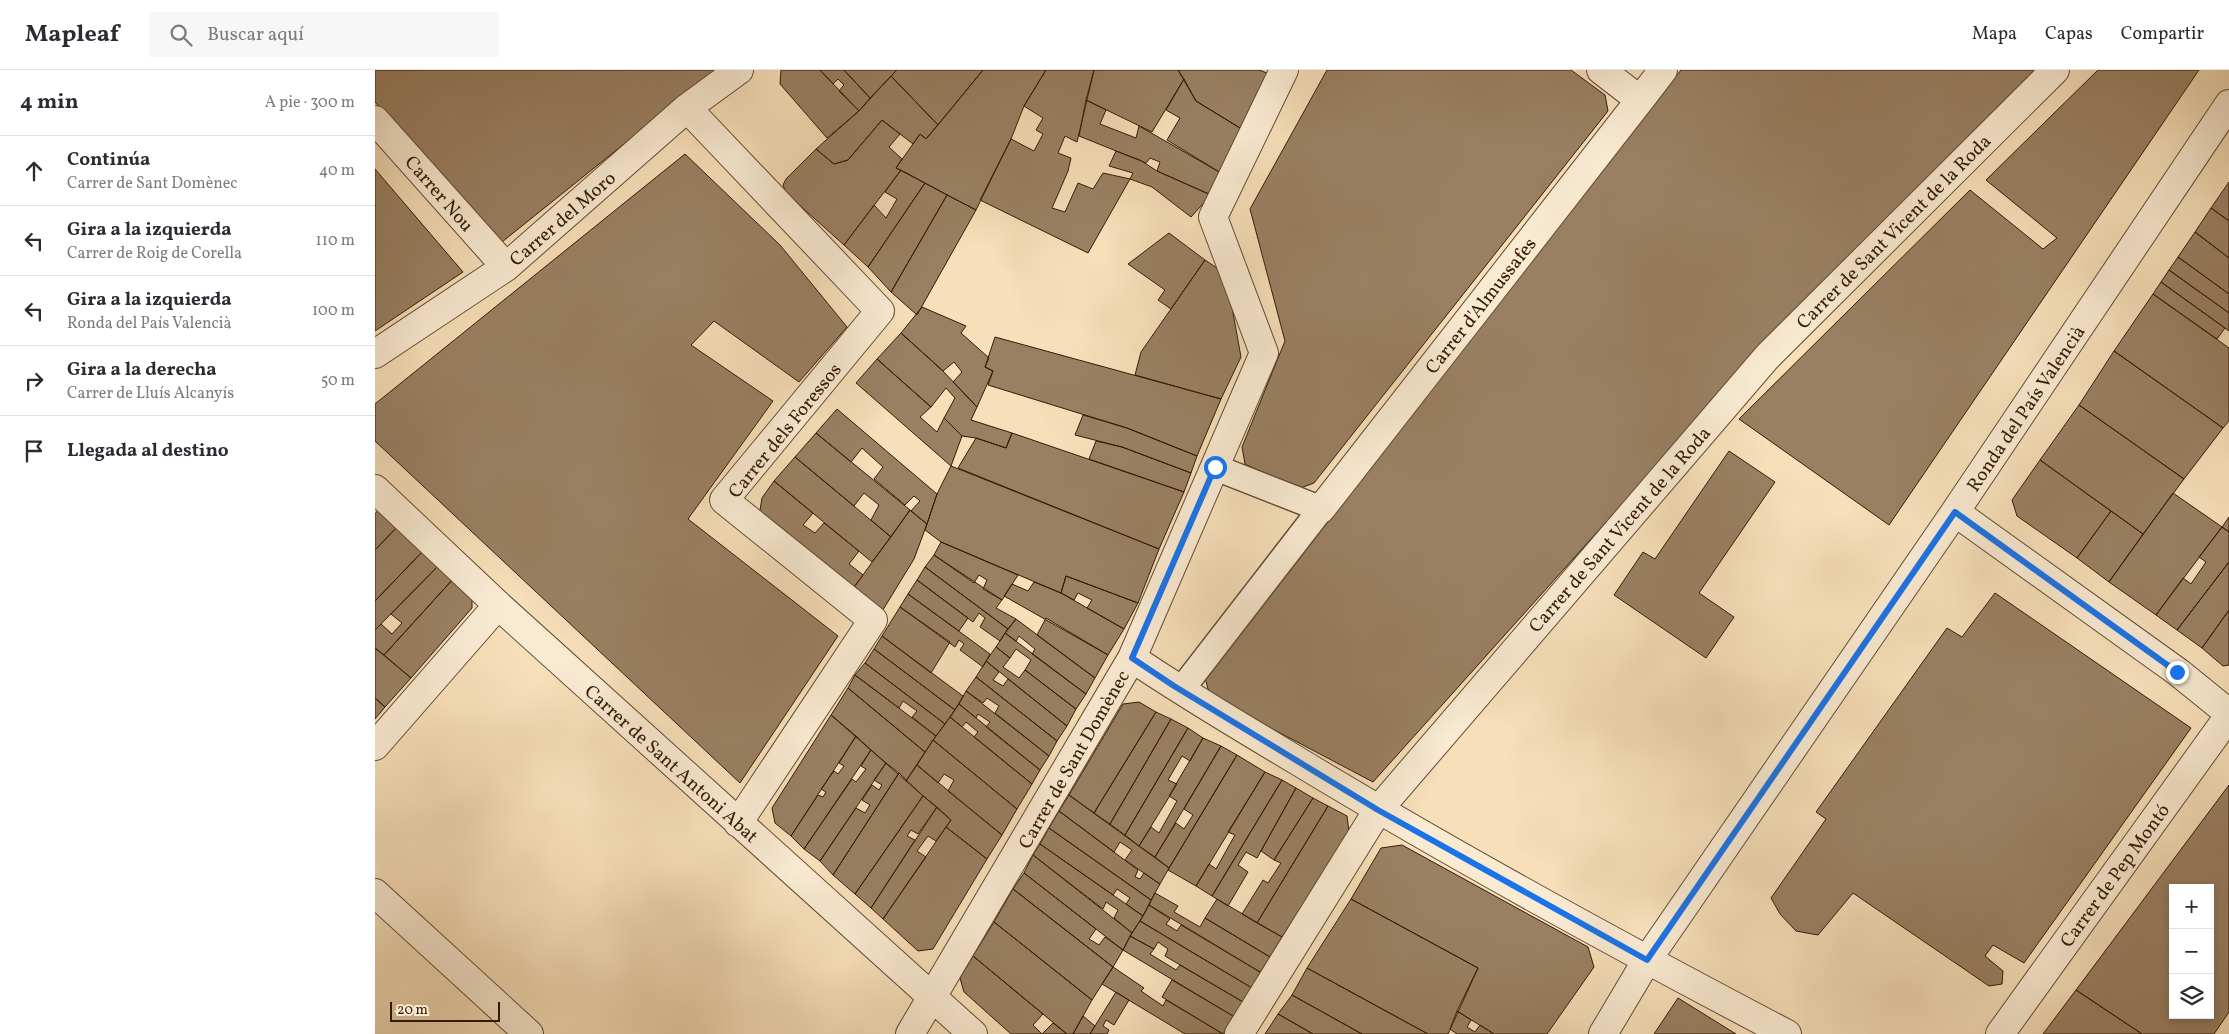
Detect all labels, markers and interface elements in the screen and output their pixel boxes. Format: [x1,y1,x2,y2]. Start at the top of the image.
search box [149,12,499,57]
text: Mapleaf [25,18,119,52]
icon: search [167,21,195,49]
text: Buscar aquí [207,22,304,48]
text: Mapa [1972,22,2017,47]
text: Capas [2045,22,2093,47]
text: Compartir [2121,22,2204,47]
text: 4 min [20,88,79,117]
text: A pie · 300 m [265,92,355,114]
street label: Carrer de Sant Vicent de la Roda [1791,129,1998,336]
text: Continúa [67,147,150,173]
street label: Carrer Nou [398,151,479,238]
icon: ahead [20,157,48,185]
text: 40 m [319,160,355,182]
street label: Carrer del Moro [505,166,622,273]
text: Carrer de Sant Domènec [67,173,238,195]
text: Gira a la izquierda [67,217,232,243]
icon: left [20,227,48,255]
text: 110 m [316,230,355,252]
street label: Carrer d'Almussafes [1420,232,1543,380]
text: Carrer de Roig de Corella [67,243,242,265]
text: Gira a la izquierda [67,287,232,313]
icon: left [20,297,48,325]
text: 100 m [312,300,355,322]
text: Ronda del País Valencià [67,313,231,335]
street label: Ronda del País Valencià [1961,321,2092,497]
text: Gira a la derecha [67,357,217,383]
street label: Carrer dels Foressos [723,358,848,504]
icon: right [20,367,48,395]
text: 50 m [321,370,355,392]
text: Carrer de Lluís Alcanyís [67,383,234,405]
street label: Carrer de Sant Vicent de la Roda [1524,421,1717,639]
icon: arrive [20,437,48,465]
text: Llegada al destino [67,438,229,464]
route start [1204,456,1227,479]
route end [2166,661,2189,684]
street label: Carrer de Sant Domènec [1013,666,1137,854]
street label: Carrer de Sant Antoni Abat [578,679,763,850]
street label: Carrer de Pep Montó [2055,799,2177,953]
map controls [2169,884,2214,1019]
button: + [2169,884,2214,929]
button: − [2169,929,2214,974]
button: layers [2169,974,2214,1019]
scale bar [390,999,500,1022]
text: 20 m [397,1001,428,1020]

